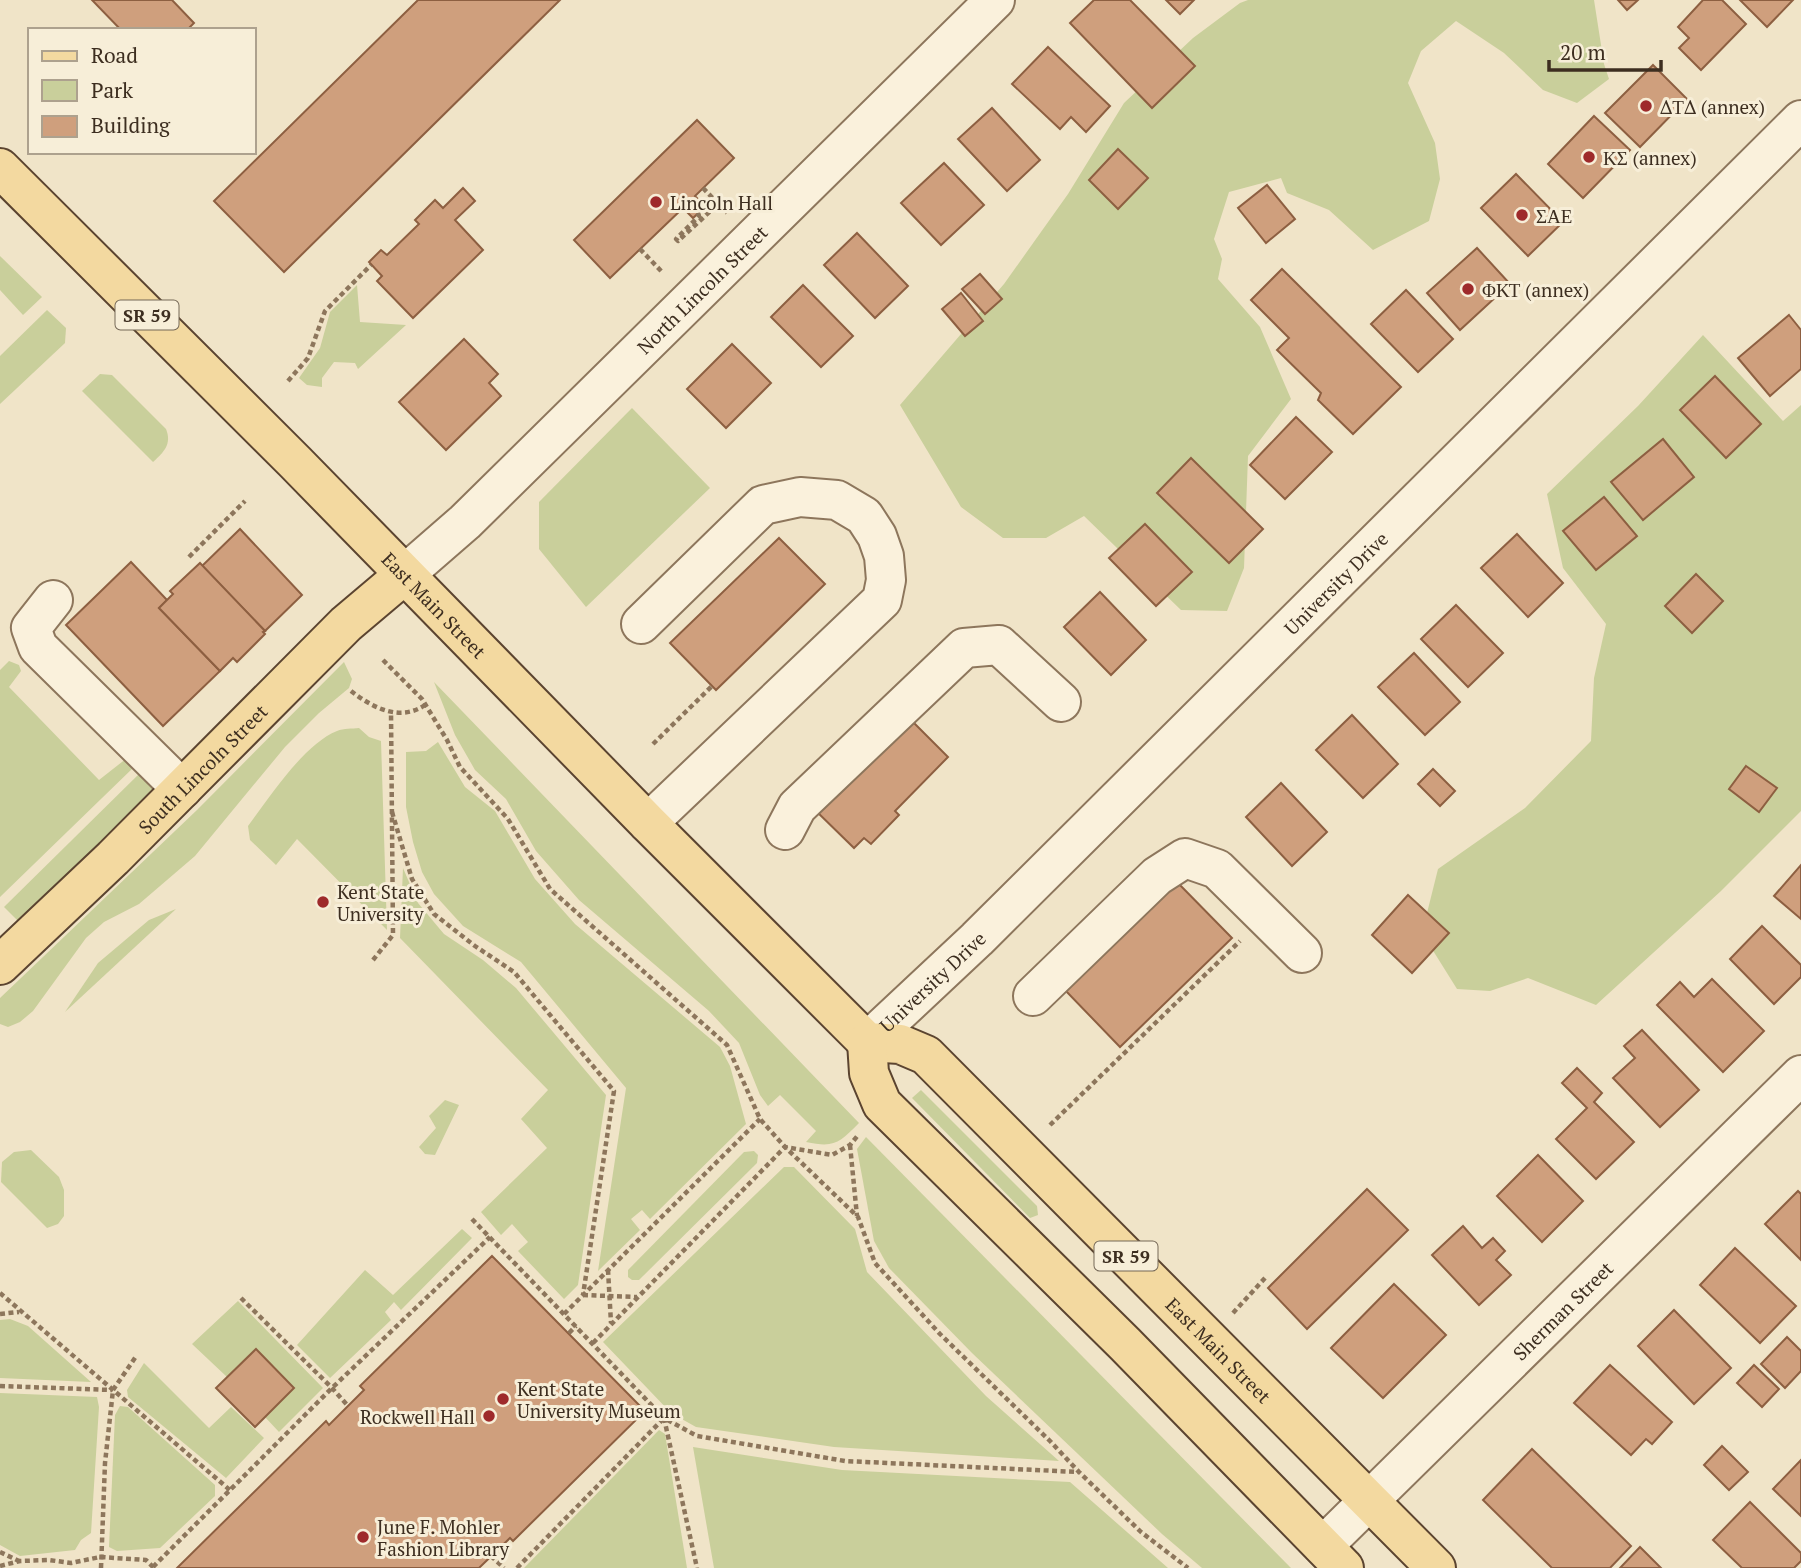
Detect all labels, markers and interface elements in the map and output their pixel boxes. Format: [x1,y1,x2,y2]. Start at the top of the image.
legend [28,28,256,154]
scale bar [1549,28,1661,72]
text: 20 m [1560,38,1606,66]
text: Road [91,41,138,69]
text: Park [91,76,133,104]
place label: ΔΤΔ (annex) [1660,94,1765,119]
marker: ΔΤΔ (annex) [1638,98,1654,114]
text: Building [91,111,171,139]
place label: ΚΣ (annex) [1603,145,1697,170]
marker: ΚΣ (annex) [1581,149,1597,165]
place label: Lincoln Hall [670,190,773,215]
marker: Lincoln Hall [648,194,664,210]
place label: ΣΑΕ [1536,203,1572,228]
marker: ΣΑΕ [1514,207,1530,223]
street label: North Lincoln Street [631,219,772,359]
place label: ΦΚΤ (annex) [1482,277,1589,302]
marker: ΦΚΤ (annex) [1460,281,1476,297]
road number: SR 59 [116,300,178,330]
street label: University Drive [1278,526,1393,640]
street label: East Main Street [377,546,492,663]
street label: South Lincoln Street [132,698,272,839]
place label: Kent State University [337,879,424,926]
marker: Kent State University [315,894,331,910]
street label: University Drive [874,925,990,1037]
road number: SR 59 [1094,1241,1158,1270]
street label: Sherman Street [1507,1255,1618,1365]
street label: East Main Street [1161,1292,1277,1408]
place label: Kent State University Museum [517,1376,681,1423]
marker: Kent State University Museum [495,1391,511,1407]
place label: Rockwell Hall [360,1404,475,1429]
marker: Rockwell Hall [481,1408,497,1424]
place label: June F. Mohler Fashion Library [377,1514,509,1561]
marker: June F. Mohler Fashion Library [355,1529,371,1545]

